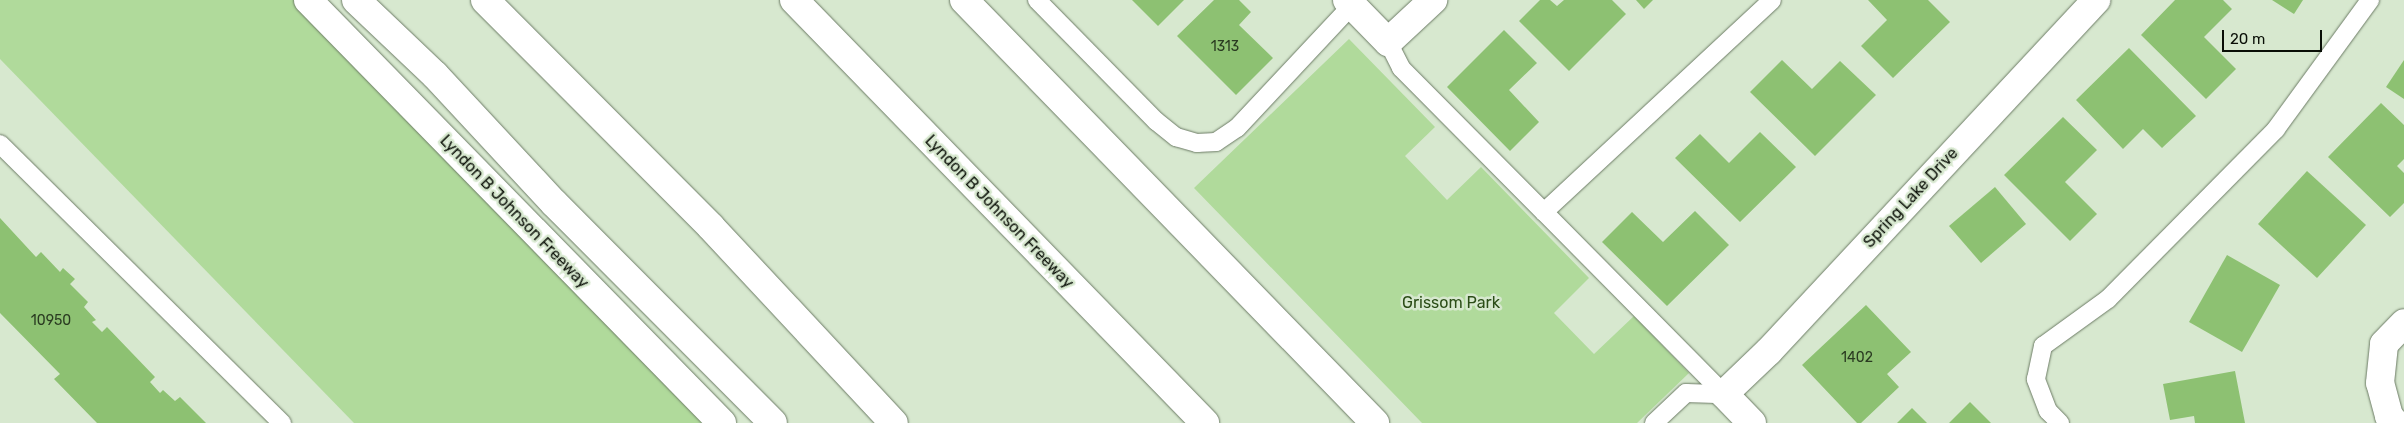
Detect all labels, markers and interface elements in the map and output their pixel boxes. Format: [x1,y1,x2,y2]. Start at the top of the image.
scale bar [2224,20,2324,52]
text: 20 m [2230,30,2265,48]
house number: 1313 [1211,39,1239,55]
street label: Lyndon B Johnson Freeway [436,131,592,293]
street label: Lyndon B Johnson Freeway [921,131,1077,293]
street label: Spring Lake Drive [1860,144,1962,252]
park label: Grissom Park [1402,293,1500,313]
house number: 10950 [31,313,71,329]
house number: 1402 [1841,350,1873,366]

